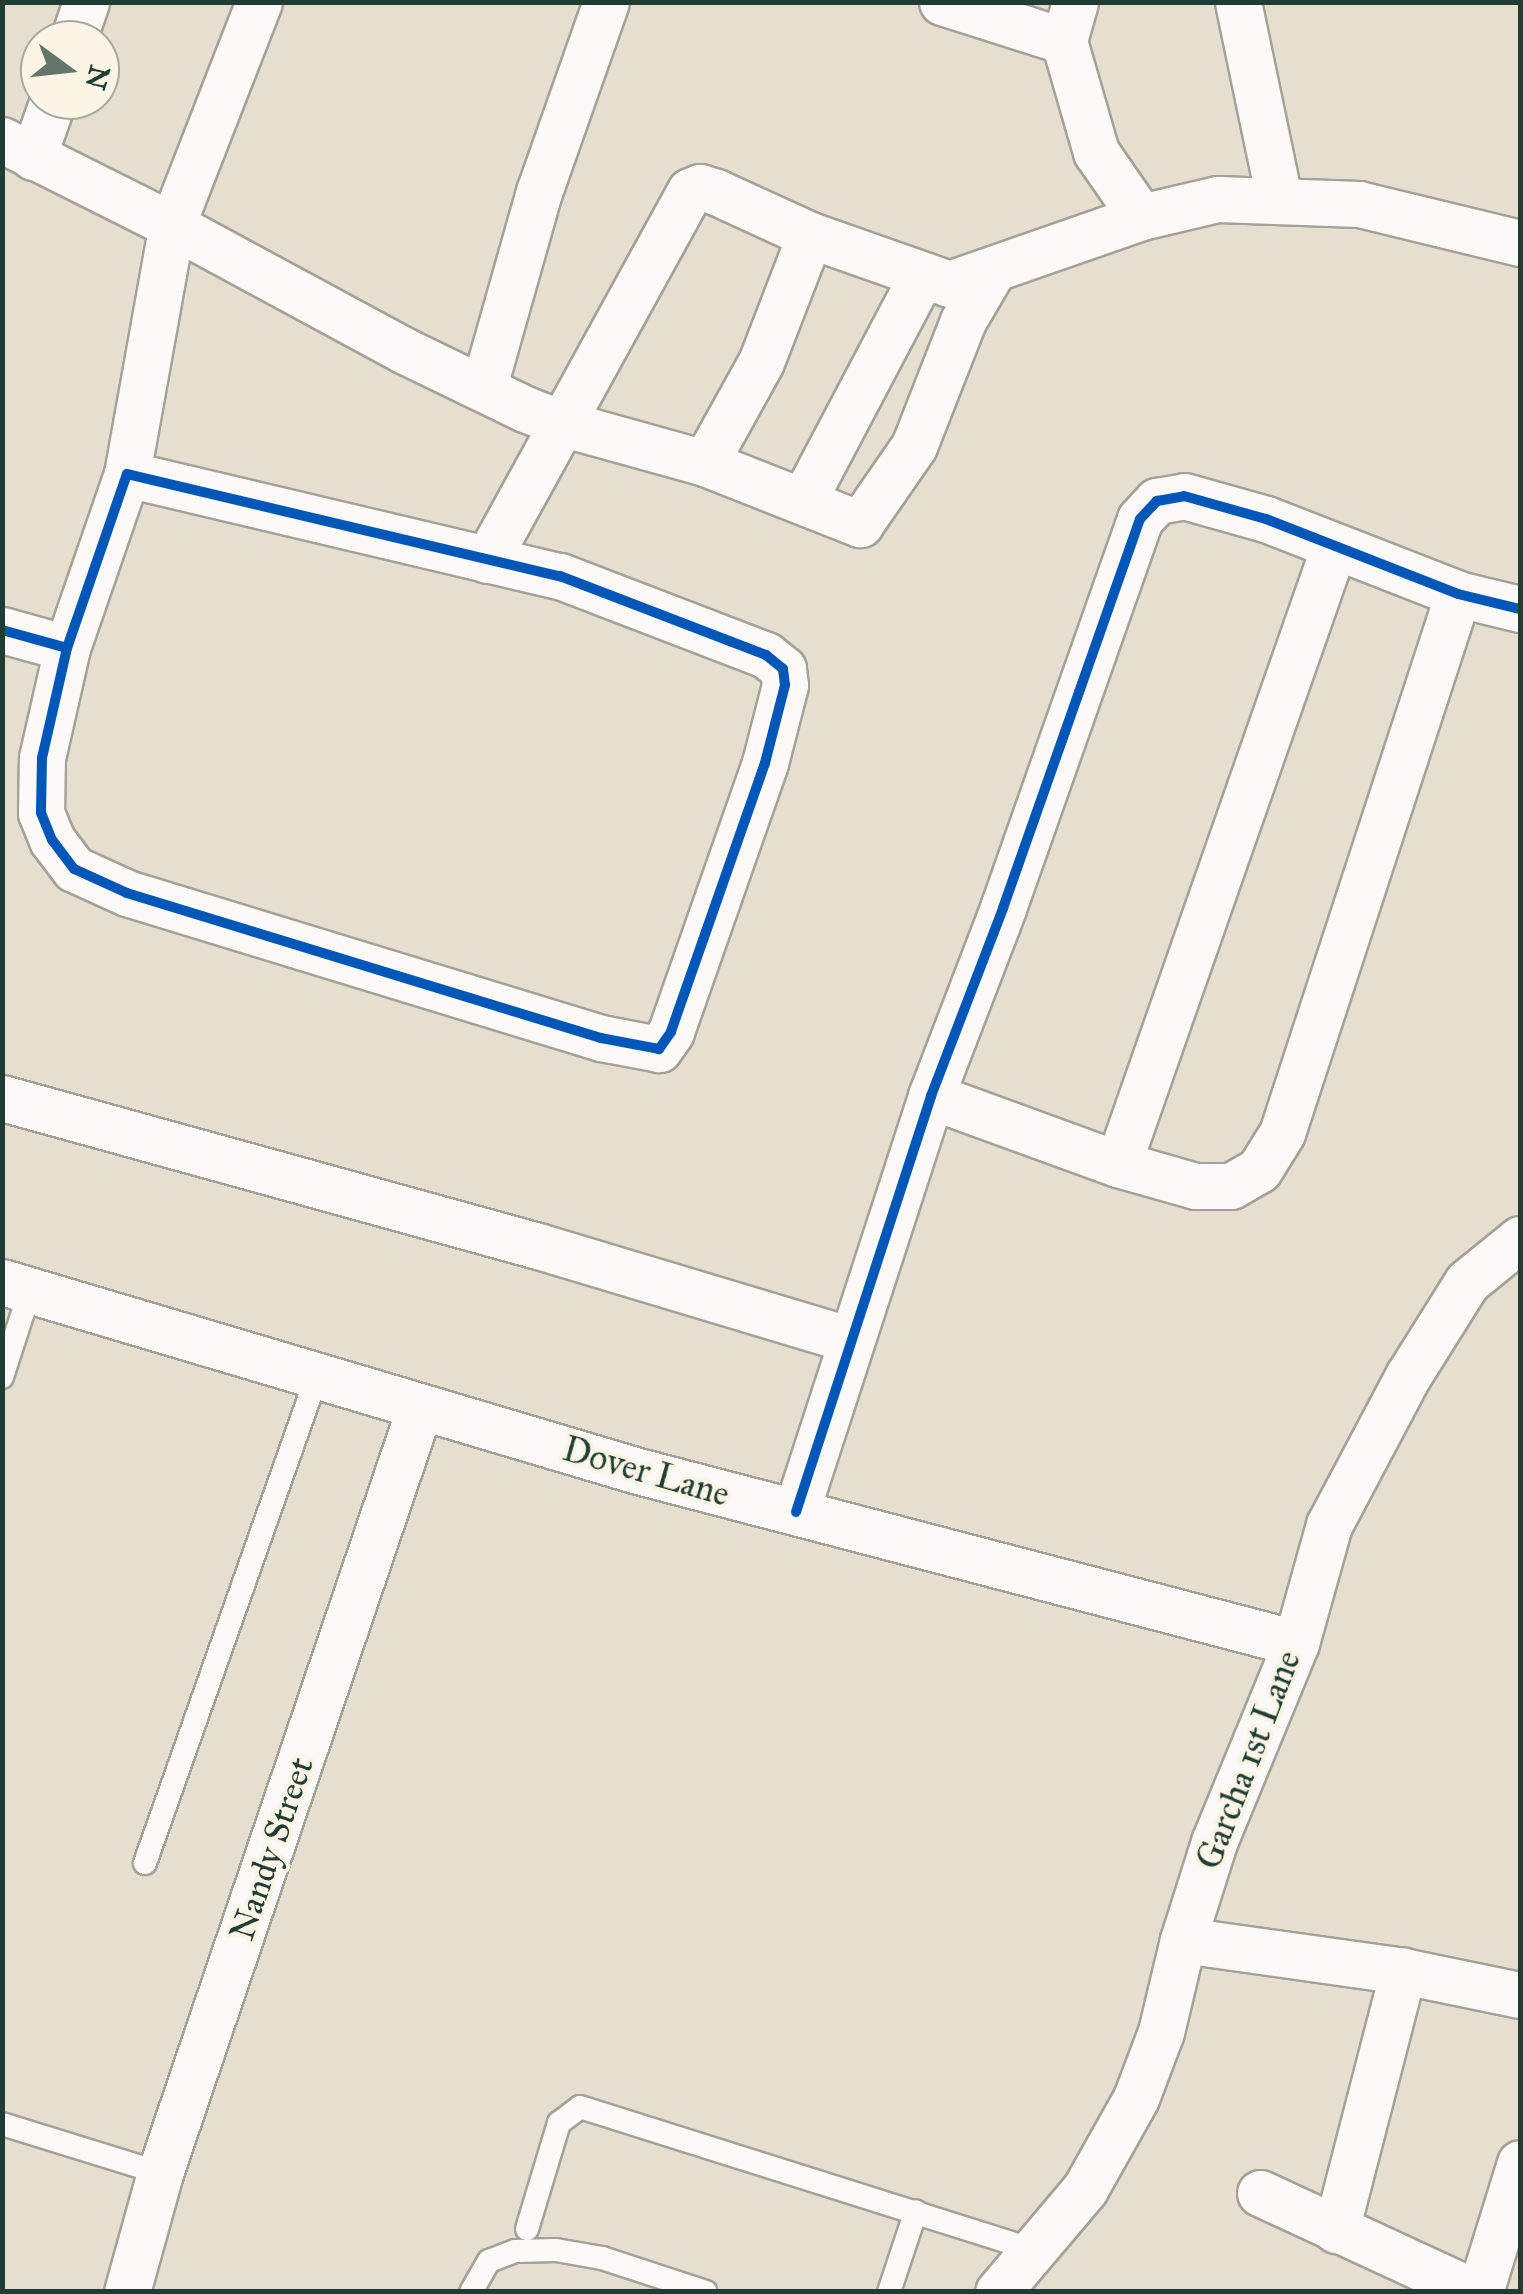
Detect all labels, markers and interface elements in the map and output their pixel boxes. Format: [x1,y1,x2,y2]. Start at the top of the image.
north arrow [20,20,120,120]
text: N [78,61,118,93]
street label: Dover Lane [558,1428,734,1516]
street label: Garcha 1st Lane [1188,1645,1310,1875]
street label: Nandy Street [221,1752,323,1946]

